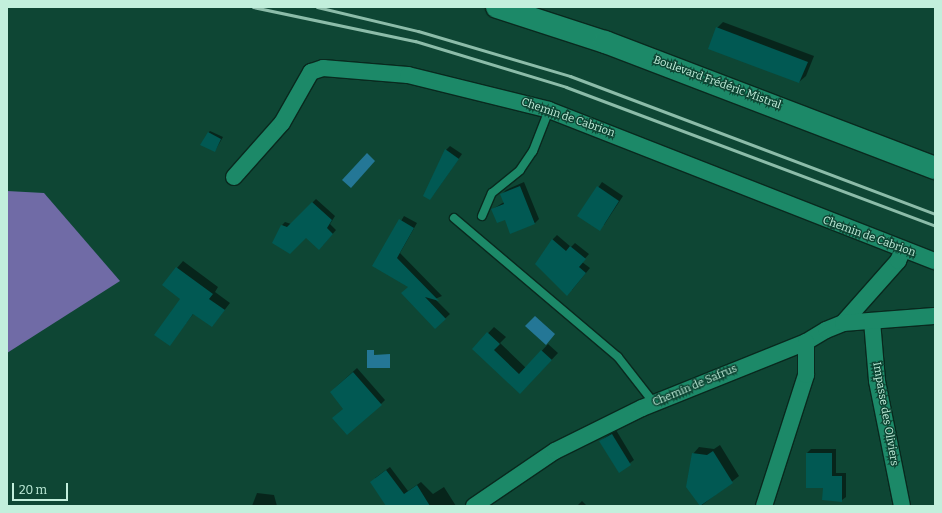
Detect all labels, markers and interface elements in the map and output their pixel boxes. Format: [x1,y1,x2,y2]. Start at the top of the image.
street label: Boulevard Frédéric Mistral [651,54,783,112]
street label: Chemin de Cabrion [520,96,616,140]
street label: Chemin de Cabrion [821,214,917,260]
street label: Impasse des Oliviers [869,361,901,467]
street label: Chemin de Safrus [651,362,739,410]
scale bar [14,475,70,501]
text: 20 m [19,483,47,497]

